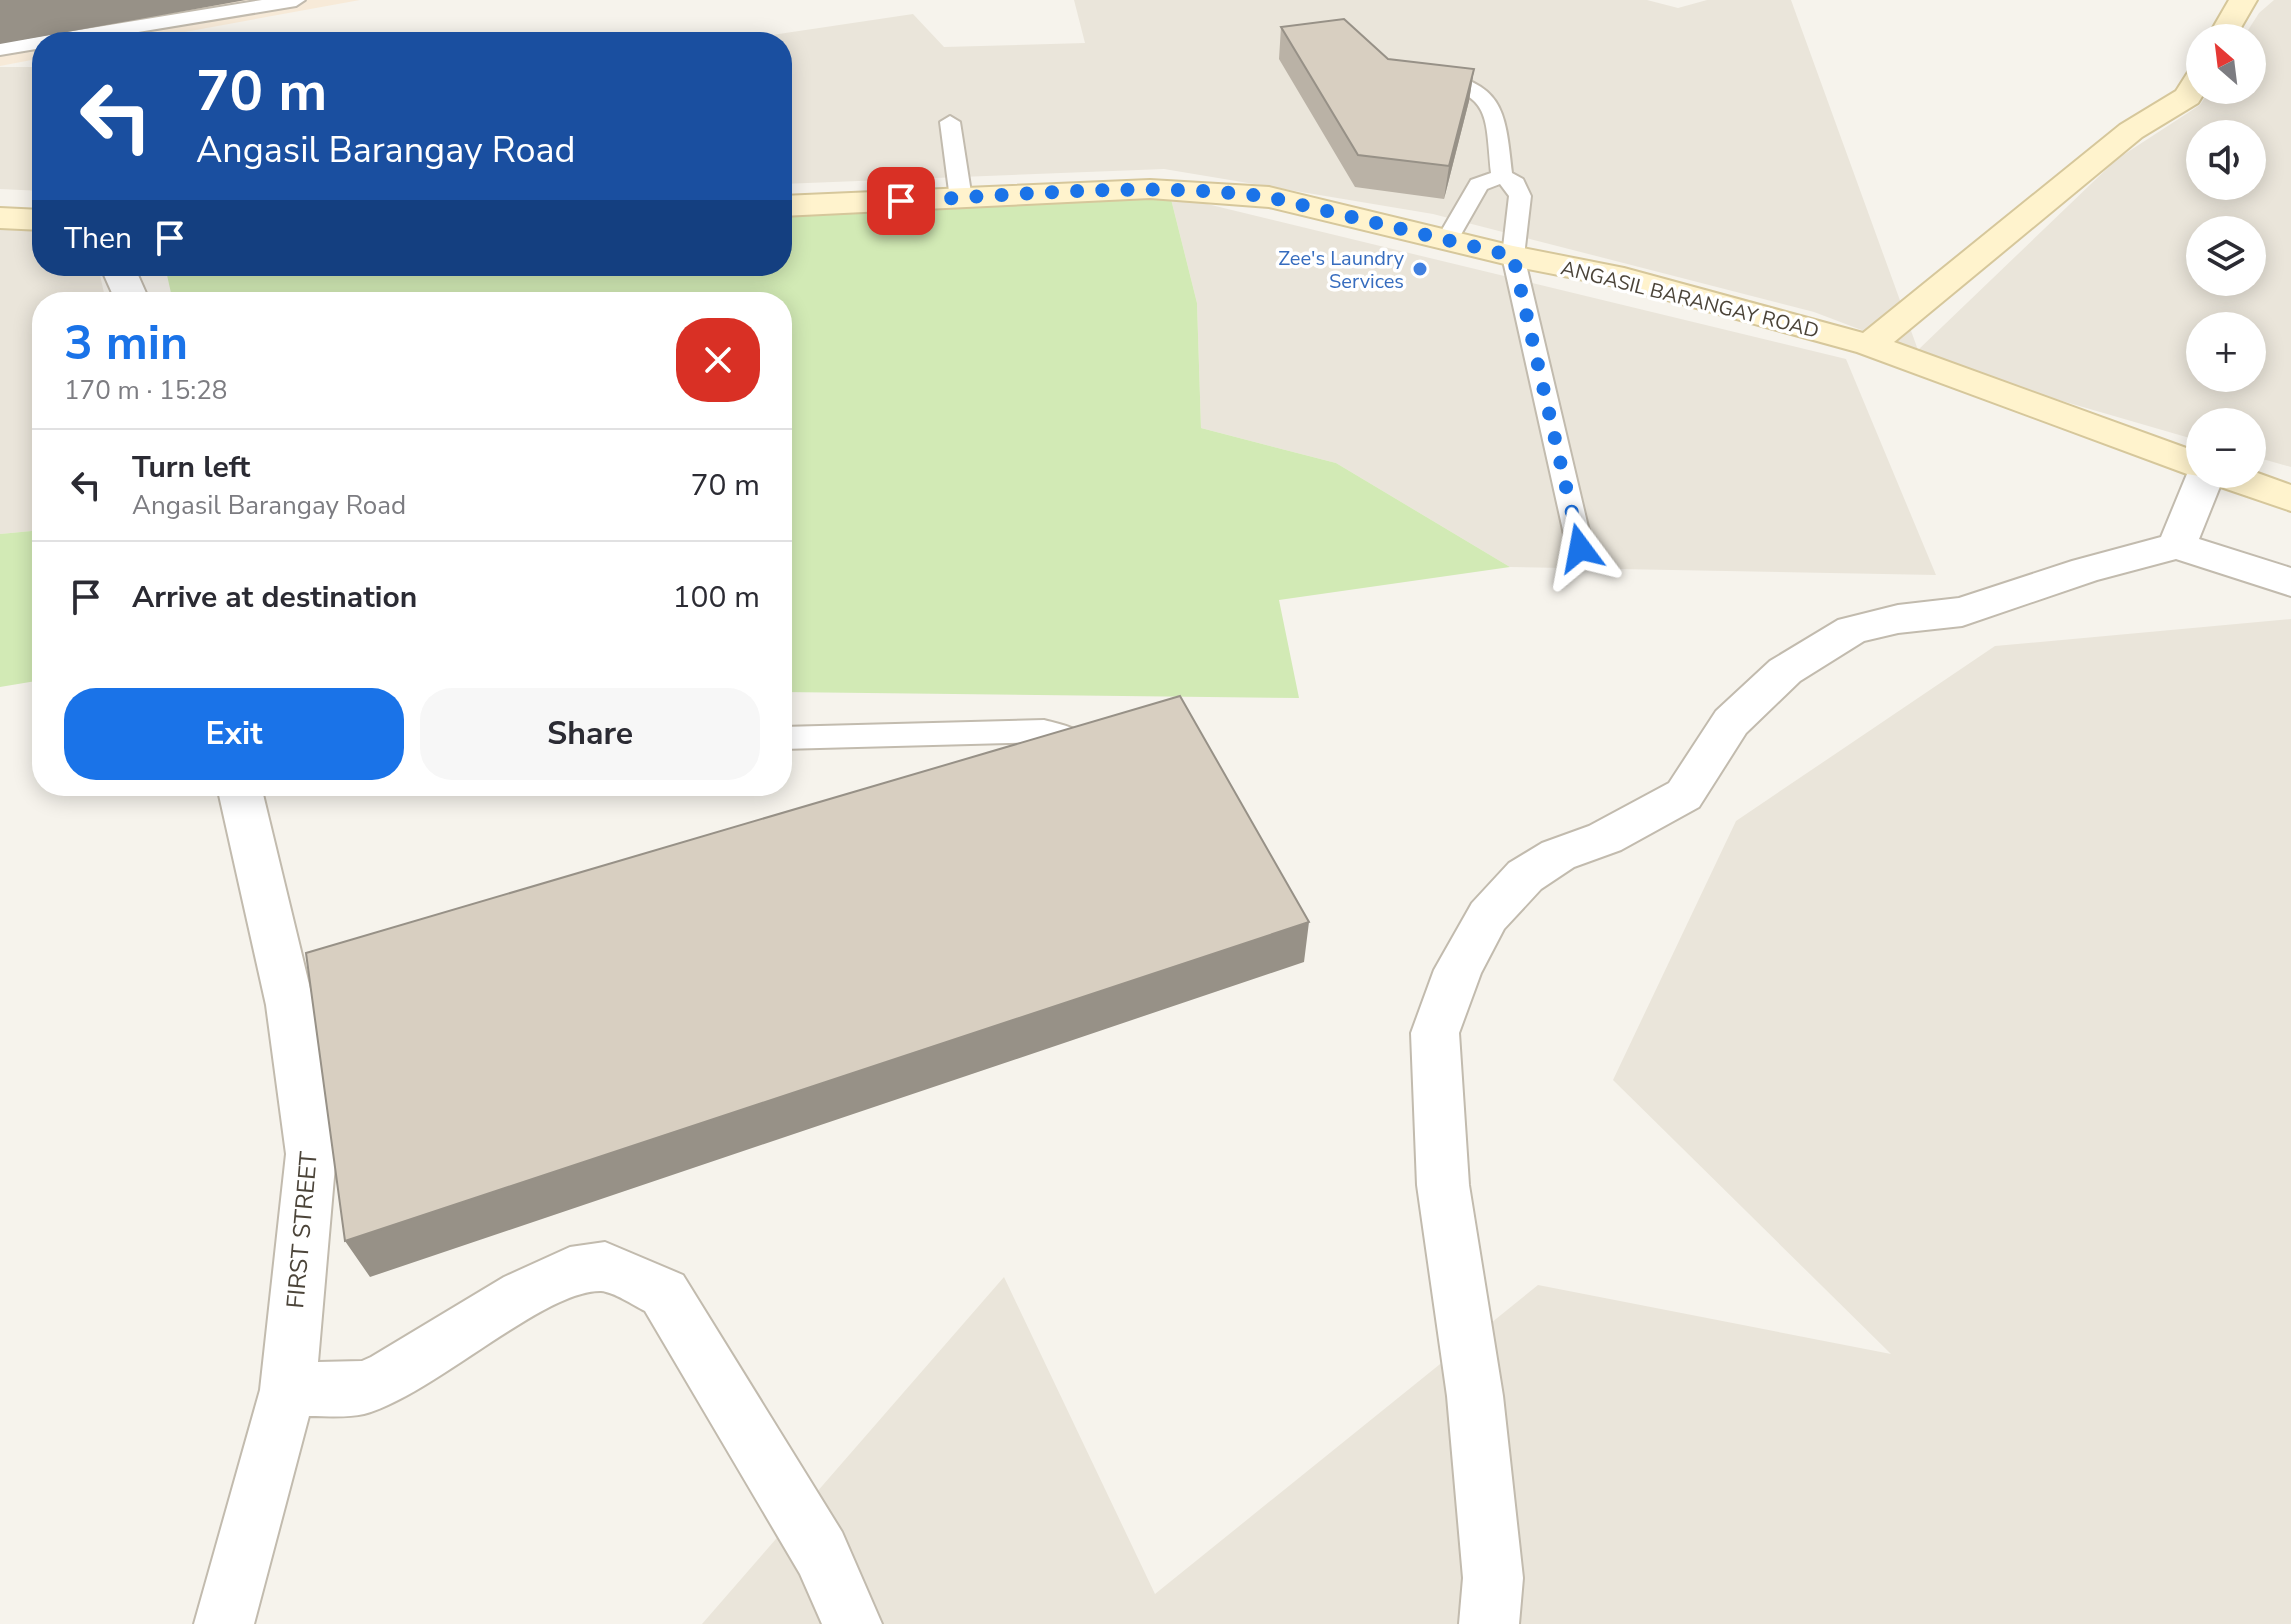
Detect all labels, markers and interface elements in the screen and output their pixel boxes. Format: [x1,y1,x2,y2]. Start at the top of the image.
north arrow [2186,24,2266,104]
map controls [2186,24,2266,488]
text: 70 m [196,53,327,130]
icon: left [64,64,168,168]
button: sound [2186,120,2266,200]
text: Angasil Barangay Road [196,126,576,175]
pin [867,167,935,235]
icon: arrive [879,179,923,223]
icon: arrive [148,216,192,260]
button: layers [2186,216,2266,296]
text: Then [64,218,132,259]
place label: Zee's Laundry Services [1278,245,1405,295]
street label: ANGASIL BARANGAY ROAD [1558,254,1822,345]
marker: Zee's Laundry Services [1411,260,1429,278]
text: 3 min [64,310,188,376]
button: + [2186,312,2266,392]
button: close [676,318,760,402]
text: 170 m · 15:28 [64,373,227,408]
button: − [2186,408,2266,488]
text: Turn left [132,447,250,488]
icon: left [64,463,108,507]
text: 70 m [691,465,760,506]
text: Angasil Barangay Road [132,488,406,523]
position arrow [1538,506,1622,590]
icon: arrive [64,575,108,619]
text: Arrive at destination [132,577,417,618]
text: 100 m [673,577,760,618]
button: Exit [64,688,404,780]
button: Share [420,688,760,780]
street label: FIRST STREET [279,1150,325,1310]

